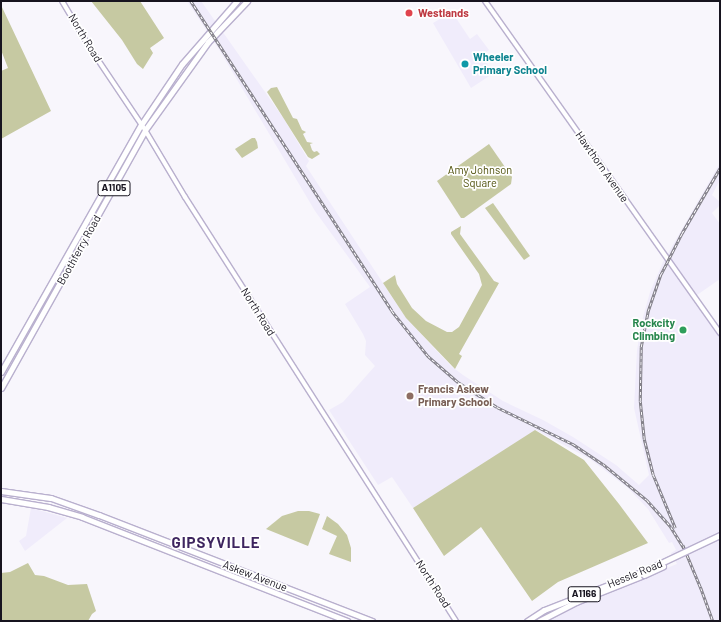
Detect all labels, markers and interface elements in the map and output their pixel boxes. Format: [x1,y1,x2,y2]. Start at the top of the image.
place label: Westlands [418,6,469,20]
marker: Westlands [403,7,415,19]
street label: North Road [65,11,105,65]
place label: Wheeler Primary School [473,51,547,77]
marker: Wheeler Primary School [460,59,470,69]
street label: Hawthorn Avenue [573,129,631,205]
park label: Amy Johnson Square [448,164,512,190]
road number: A1105 [97,180,131,196]
street label: Boothferry Road [54,213,104,287]
street label: North Road [238,286,278,338]
place label: Rockcity Climbing [632,317,675,343]
marker: Rockcity Climbing [678,325,688,335]
place label: Francis Askew Primary School [418,383,492,409]
marker: Francis Askew Primary School [405,391,415,401]
district label: GIPSYVILLE [171,534,261,552]
street label: Hessle Road [606,557,664,591]
street label: Askew Avenue [221,558,289,594]
street label: North Road [413,558,453,610]
road number: A1166 [567,586,601,602]

